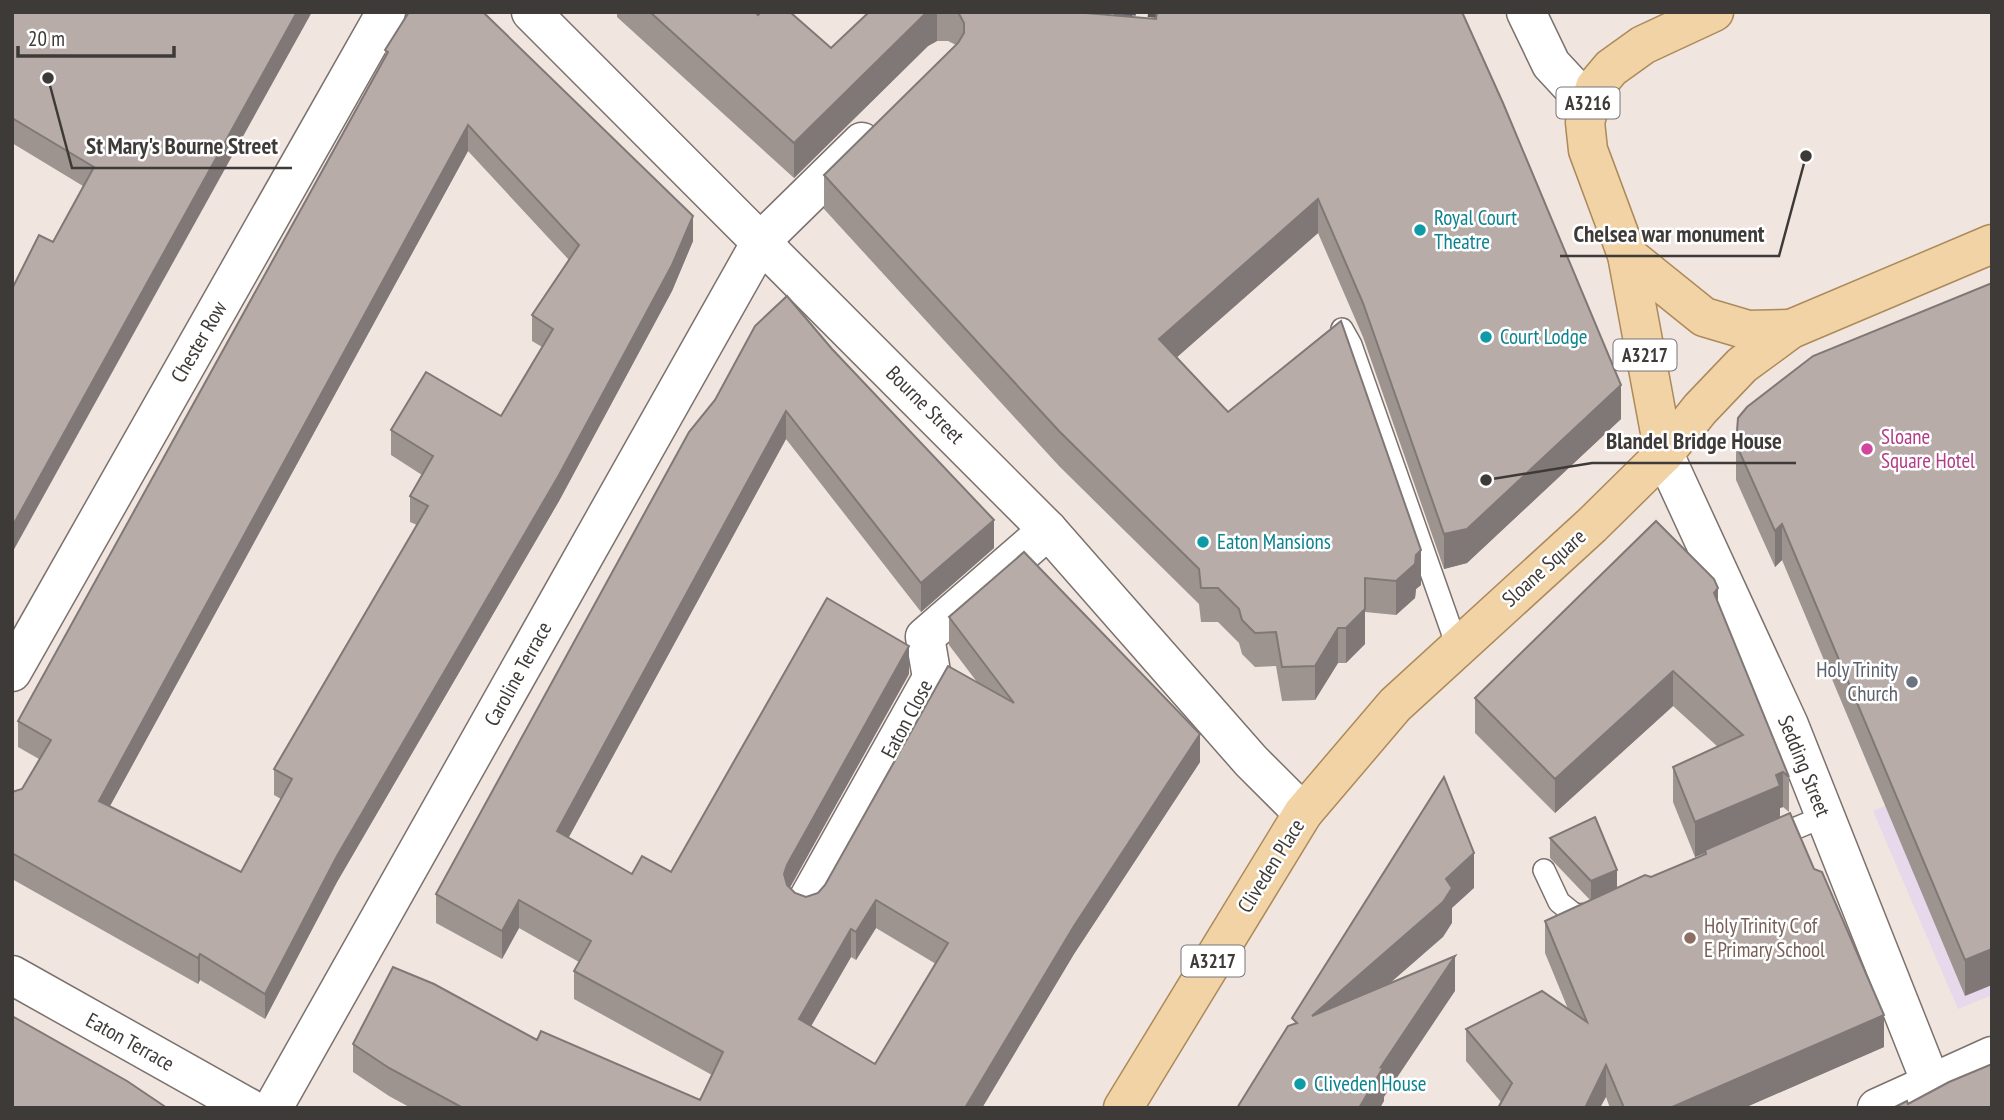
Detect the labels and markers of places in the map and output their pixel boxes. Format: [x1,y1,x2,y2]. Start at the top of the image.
callout: St Mary's Bourne Street [72,124,292,168]
place label: Royal Court Theatre [1434,204,1517,255]
callout: Chelsea war monument [1560,212,1779,256]
marker: Royal Court Theatre [1412,222,1428,238]
place label: Court Lodge [1500,323,1587,350]
marker: Court Lodge [1478,329,1494,345]
callout: Blandel Bridge House [1592,419,1796,463]
place label: Sloane Square Hotel [1881,423,1975,474]
marker: Sloane Square Hotel [1859,441,1875,457]
place label: Eaton Mansions [1217,528,1331,555]
marker: Eaton Mansions [1195,534,1211,550]
place label: Holy Trinity Church [1816,656,1898,707]
marker: Holy Trinity Church [1904,674,1920,690]
place label: Holy Trinity C of E Primary School [1704,912,1825,963]
marker: Holy Trinity C of E Primary School [1682,930,1698,946]
place label: Cliveden House [1314,1070,1427,1097]
marker: Cliveden House [1292,1076,1308,1092]

